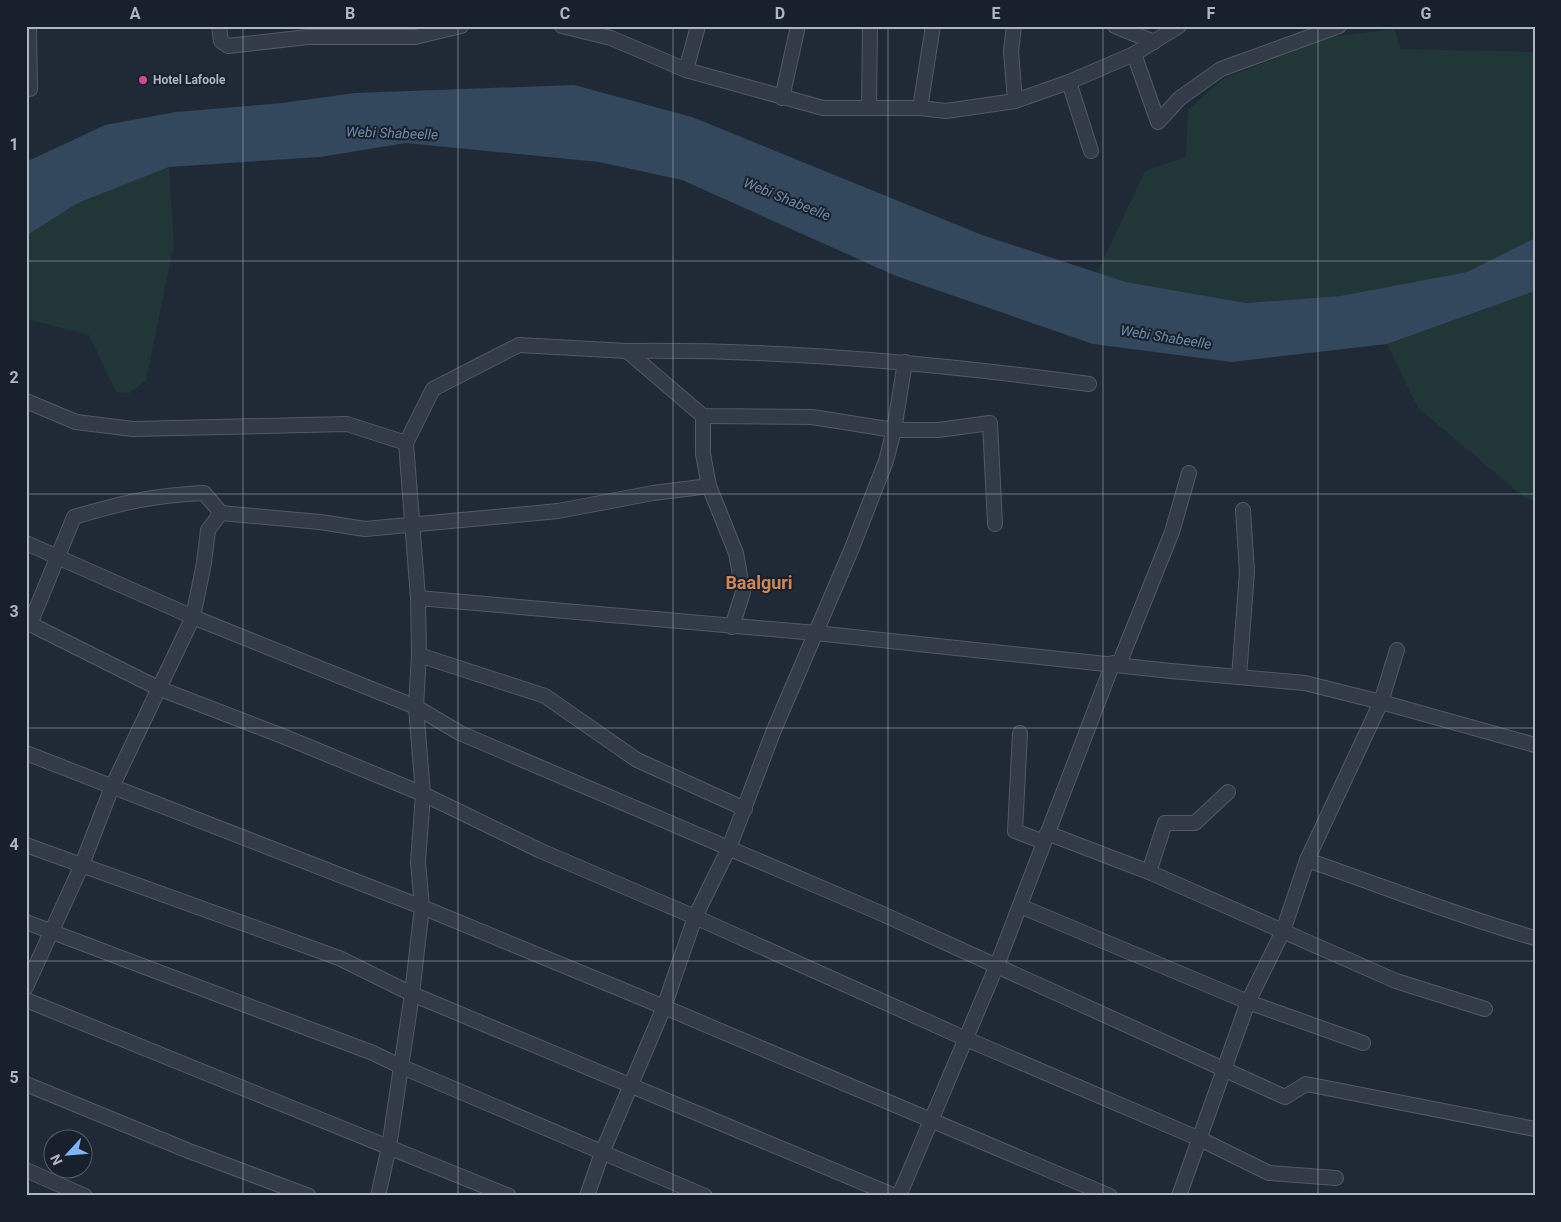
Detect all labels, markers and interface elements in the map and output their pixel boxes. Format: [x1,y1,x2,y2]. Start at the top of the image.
text: A [130,4,141,23]
text: B [345,4,355,23]
text: C [560,4,570,23]
text: D [775,4,785,23]
text: E [992,4,1001,23]
text: F [1207,4,1216,23]
text: G [1421,4,1432,23]
place label: Hotel Lafoole [153,73,226,87]
marker: Hotel Lafoole [137,74,149,86]
water label: Webi Shabeelle [346,123,438,143]
text: 1 [9,135,19,154]
water label: Webi Shabeelle [741,174,833,224]
water label: Webi Shabeelle [1119,322,1213,352]
text: 2 [9,368,19,387]
district label: Baalguri [725,572,793,593]
text: 3 [9,602,19,621]
text: 4 [9,835,19,854]
text: 5 [9,1068,19,1087]
north arrow [42,1130,92,1180]
text: N [47,1152,66,1168]

